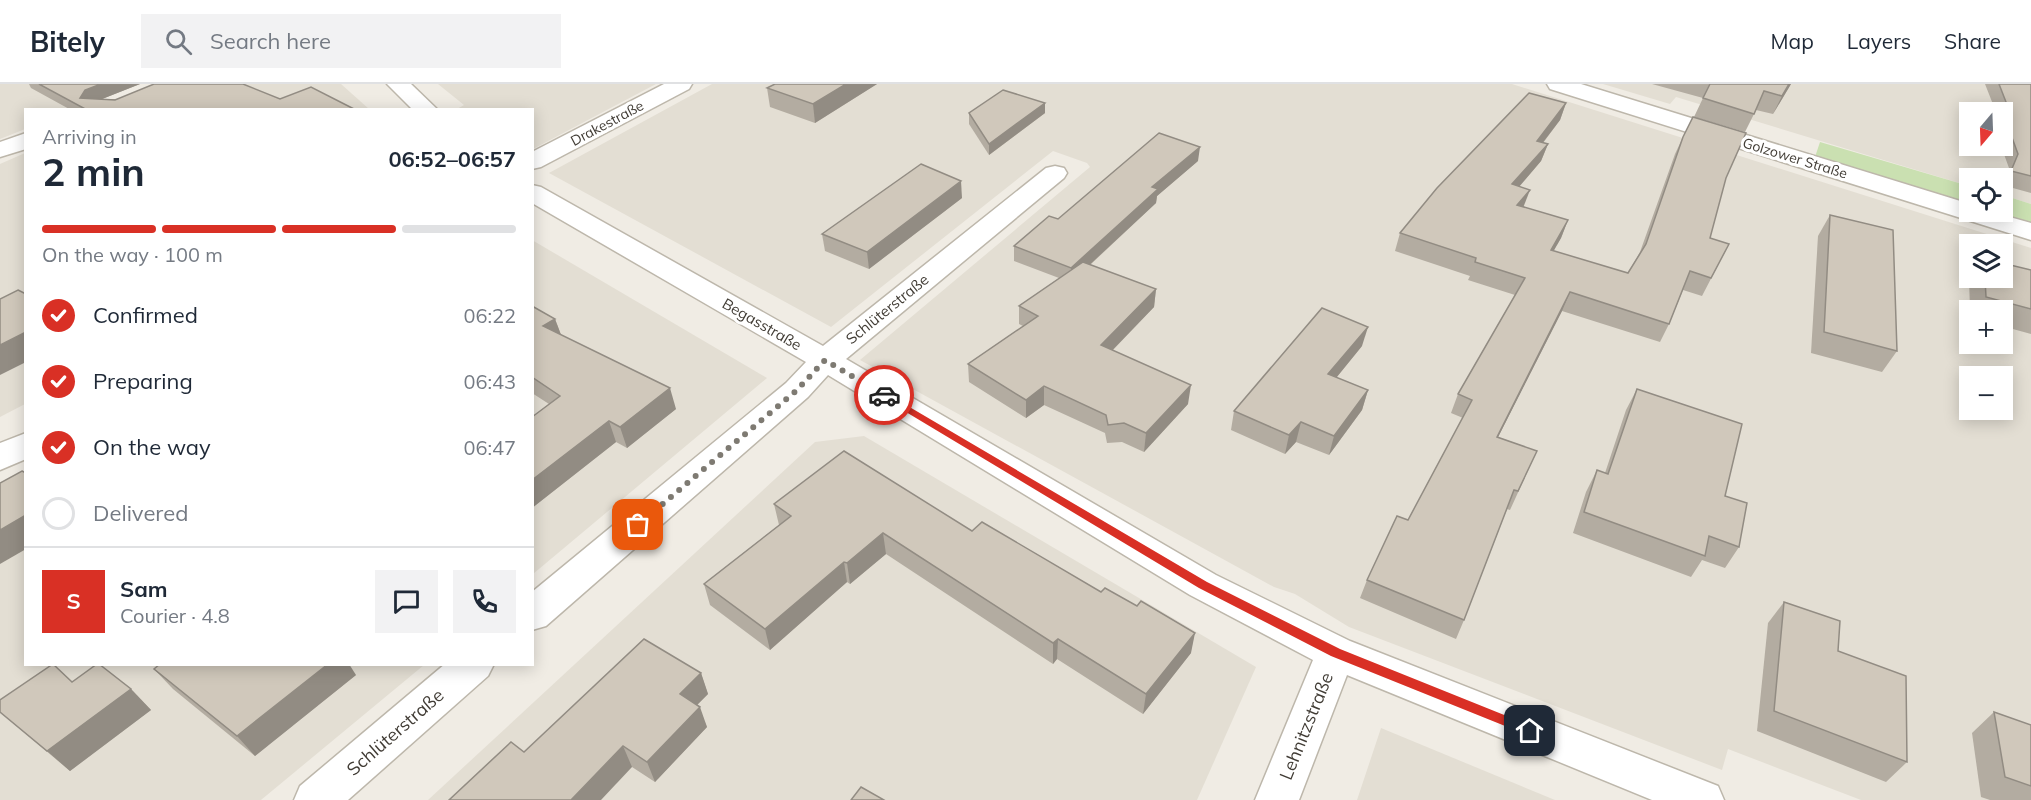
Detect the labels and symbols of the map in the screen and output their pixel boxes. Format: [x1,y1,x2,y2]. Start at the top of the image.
street label: Drakestraße [567,96,647,150]
north arrow [1959,102,2013,156]
street label: Golzower Straße [1740,134,1850,182]
street label: Schlüterstraße [842,270,932,348]
street label: Begasstraße [719,294,805,354]
courier [854,365,914,425]
pin [612,499,663,550]
street label: Lehnitzstraße [1274,669,1338,783]
street label: Schlüterstraße [342,684,448,780]
pin [1504,705,1555,756]

